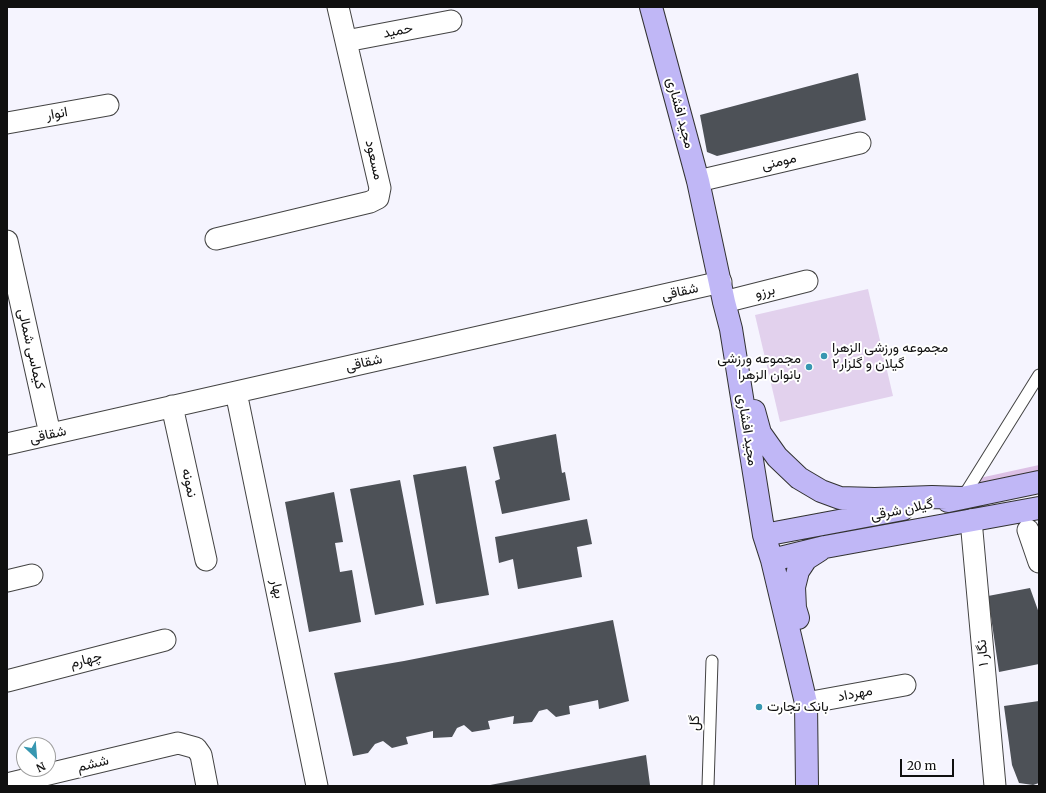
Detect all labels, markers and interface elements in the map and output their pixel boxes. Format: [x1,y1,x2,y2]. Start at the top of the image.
street label: حمید [382,20,414,42]
street label: مجید افشاری [662,76,698,150]
street label: انوار [45,104,69,124]
street label: مسعود [361,139,387,181]
street label: مومنی [760,150,798,174]
street label: شقاقی [660,280,700,304]
street label: برزو [753,281,777,303]
street label: کیماسی شمالی [14,307,48,391]
place label: مجموعه ورزشی الزهرا گیلان و گلزار۲ [832,340,948,372]
street label: شقاقی [344,351,384,375]
place label: مجموعه ورزشی بانوان الزهرا [717,351,801,384]
marker: مجموعه ورزشی الزهرا گیلان و گلزار۲ [819,351,829,361]
marker: مجموعه ورزشی بانوان الزهرا [804,362,814,372]
street label: مجید افشاری [733,393,761,467]
street label: شقاقی [28,423,68,447]
street label: نمونه [178,467,200,499]
street label: گیلان شرقی [869,496,935,524]
street label: بهار [267,578,287,600]
street label: نگار ۱ [973,639,993,667]
street label: چهارم [68,648,104,672]
street label: مهرداد [836,682,874,706]
place label: بانک تجارت [767,699,829,715]
marker: بانک تجارت [754,702,764,712]
street label: گل [686,715,704,731]
north arrow [16,737,56,777]
scale bar [902,751,956,777]
street label: ششم [76,752,110,776]
text: 20 m [907,758,936,773]
text: N [34,759,48,775]

